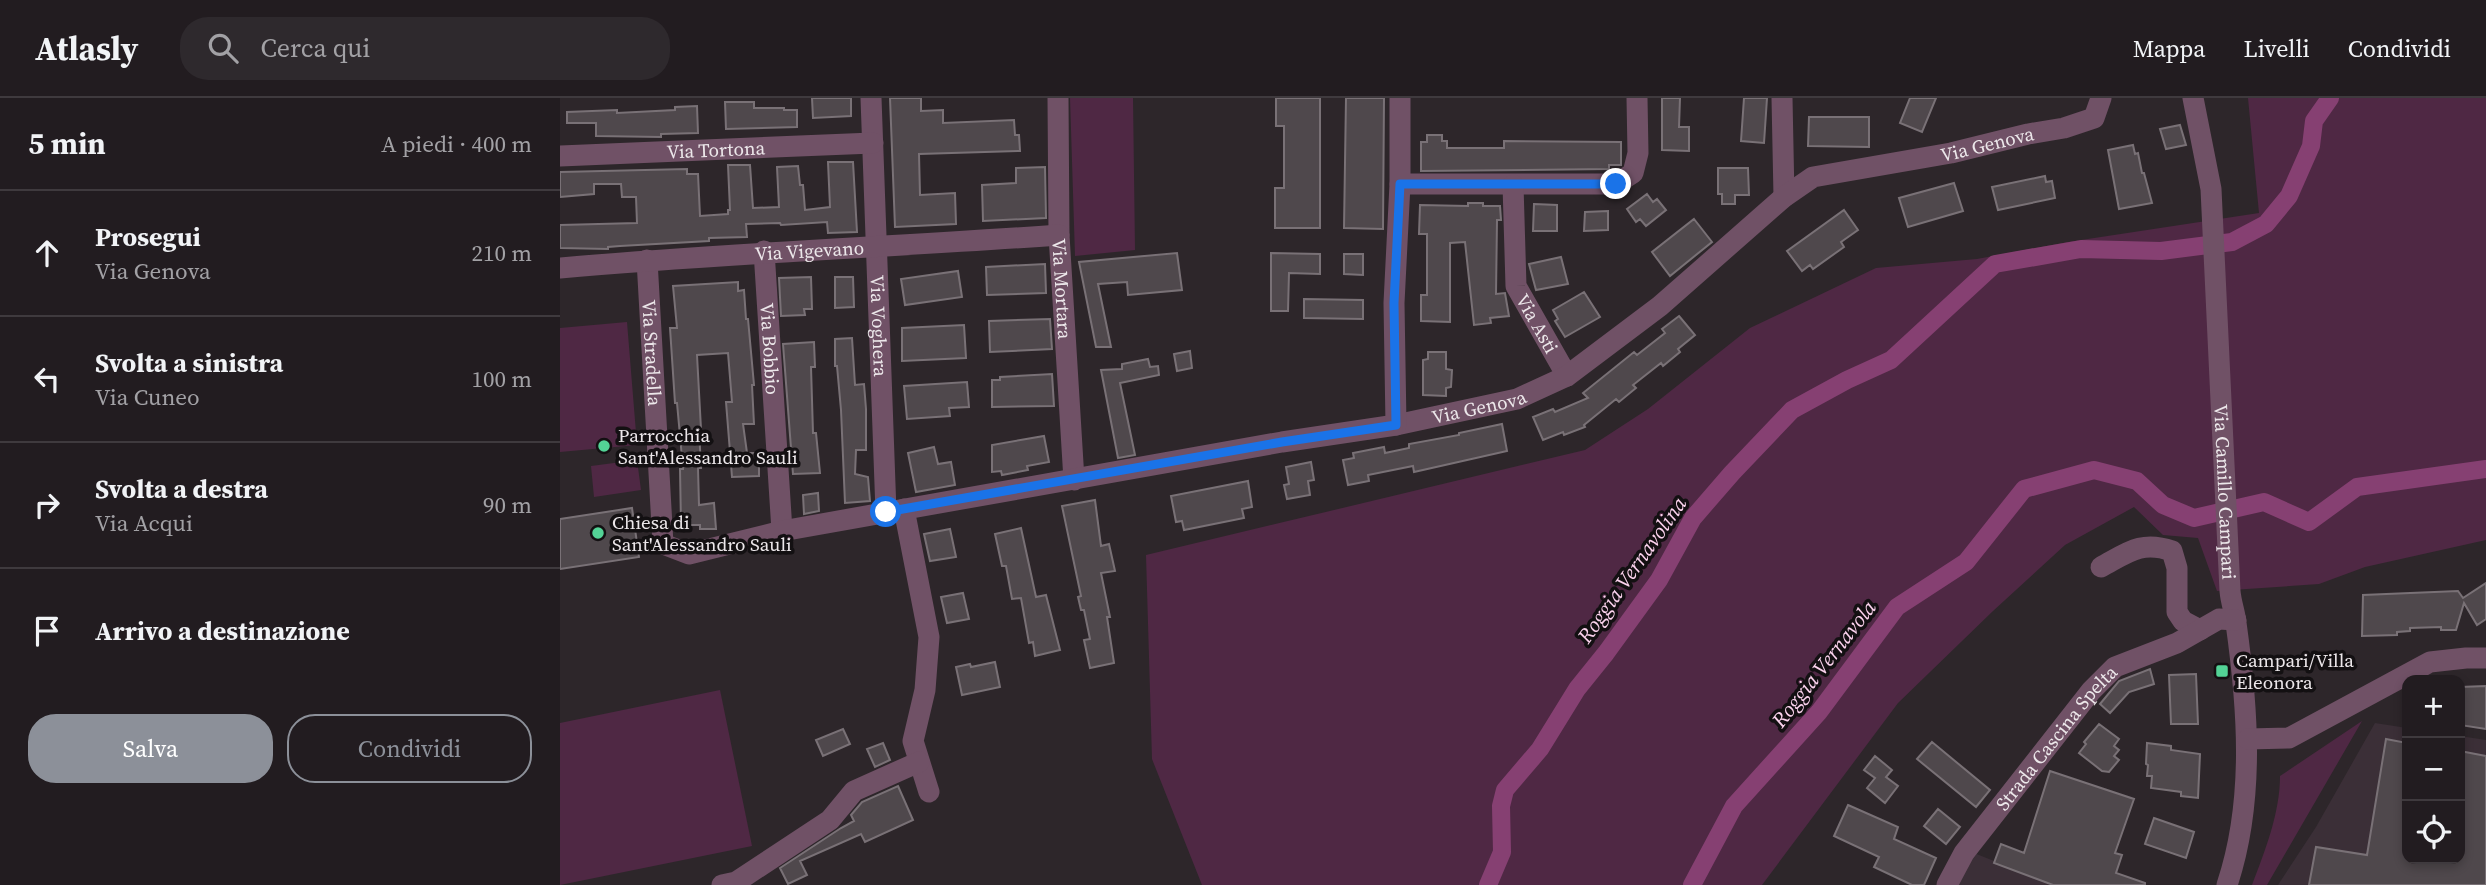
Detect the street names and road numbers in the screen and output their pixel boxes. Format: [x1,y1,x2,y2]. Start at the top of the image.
street label: Via Genova [1938,120,2036,168]
street label: Via Tortona [666,134,766,165]
street label: Via Vigevano [754,234,865,267]
street label: Via Mortara [1046,238,1078,340]
street label: Via Voghera [864,275,894,377]
street label: Via Asti [1510,289,1565,358]
street label: Via Stradella [636,299,668,407]
street label: Via Bobbio [754,302,786,396]
street label: Via Genova [1429,383,1531,430]
street label: Via Camillo Campari [2208,404,2242,580]
street label: Strada Cascina Spelta [1989,659,2123,816]

